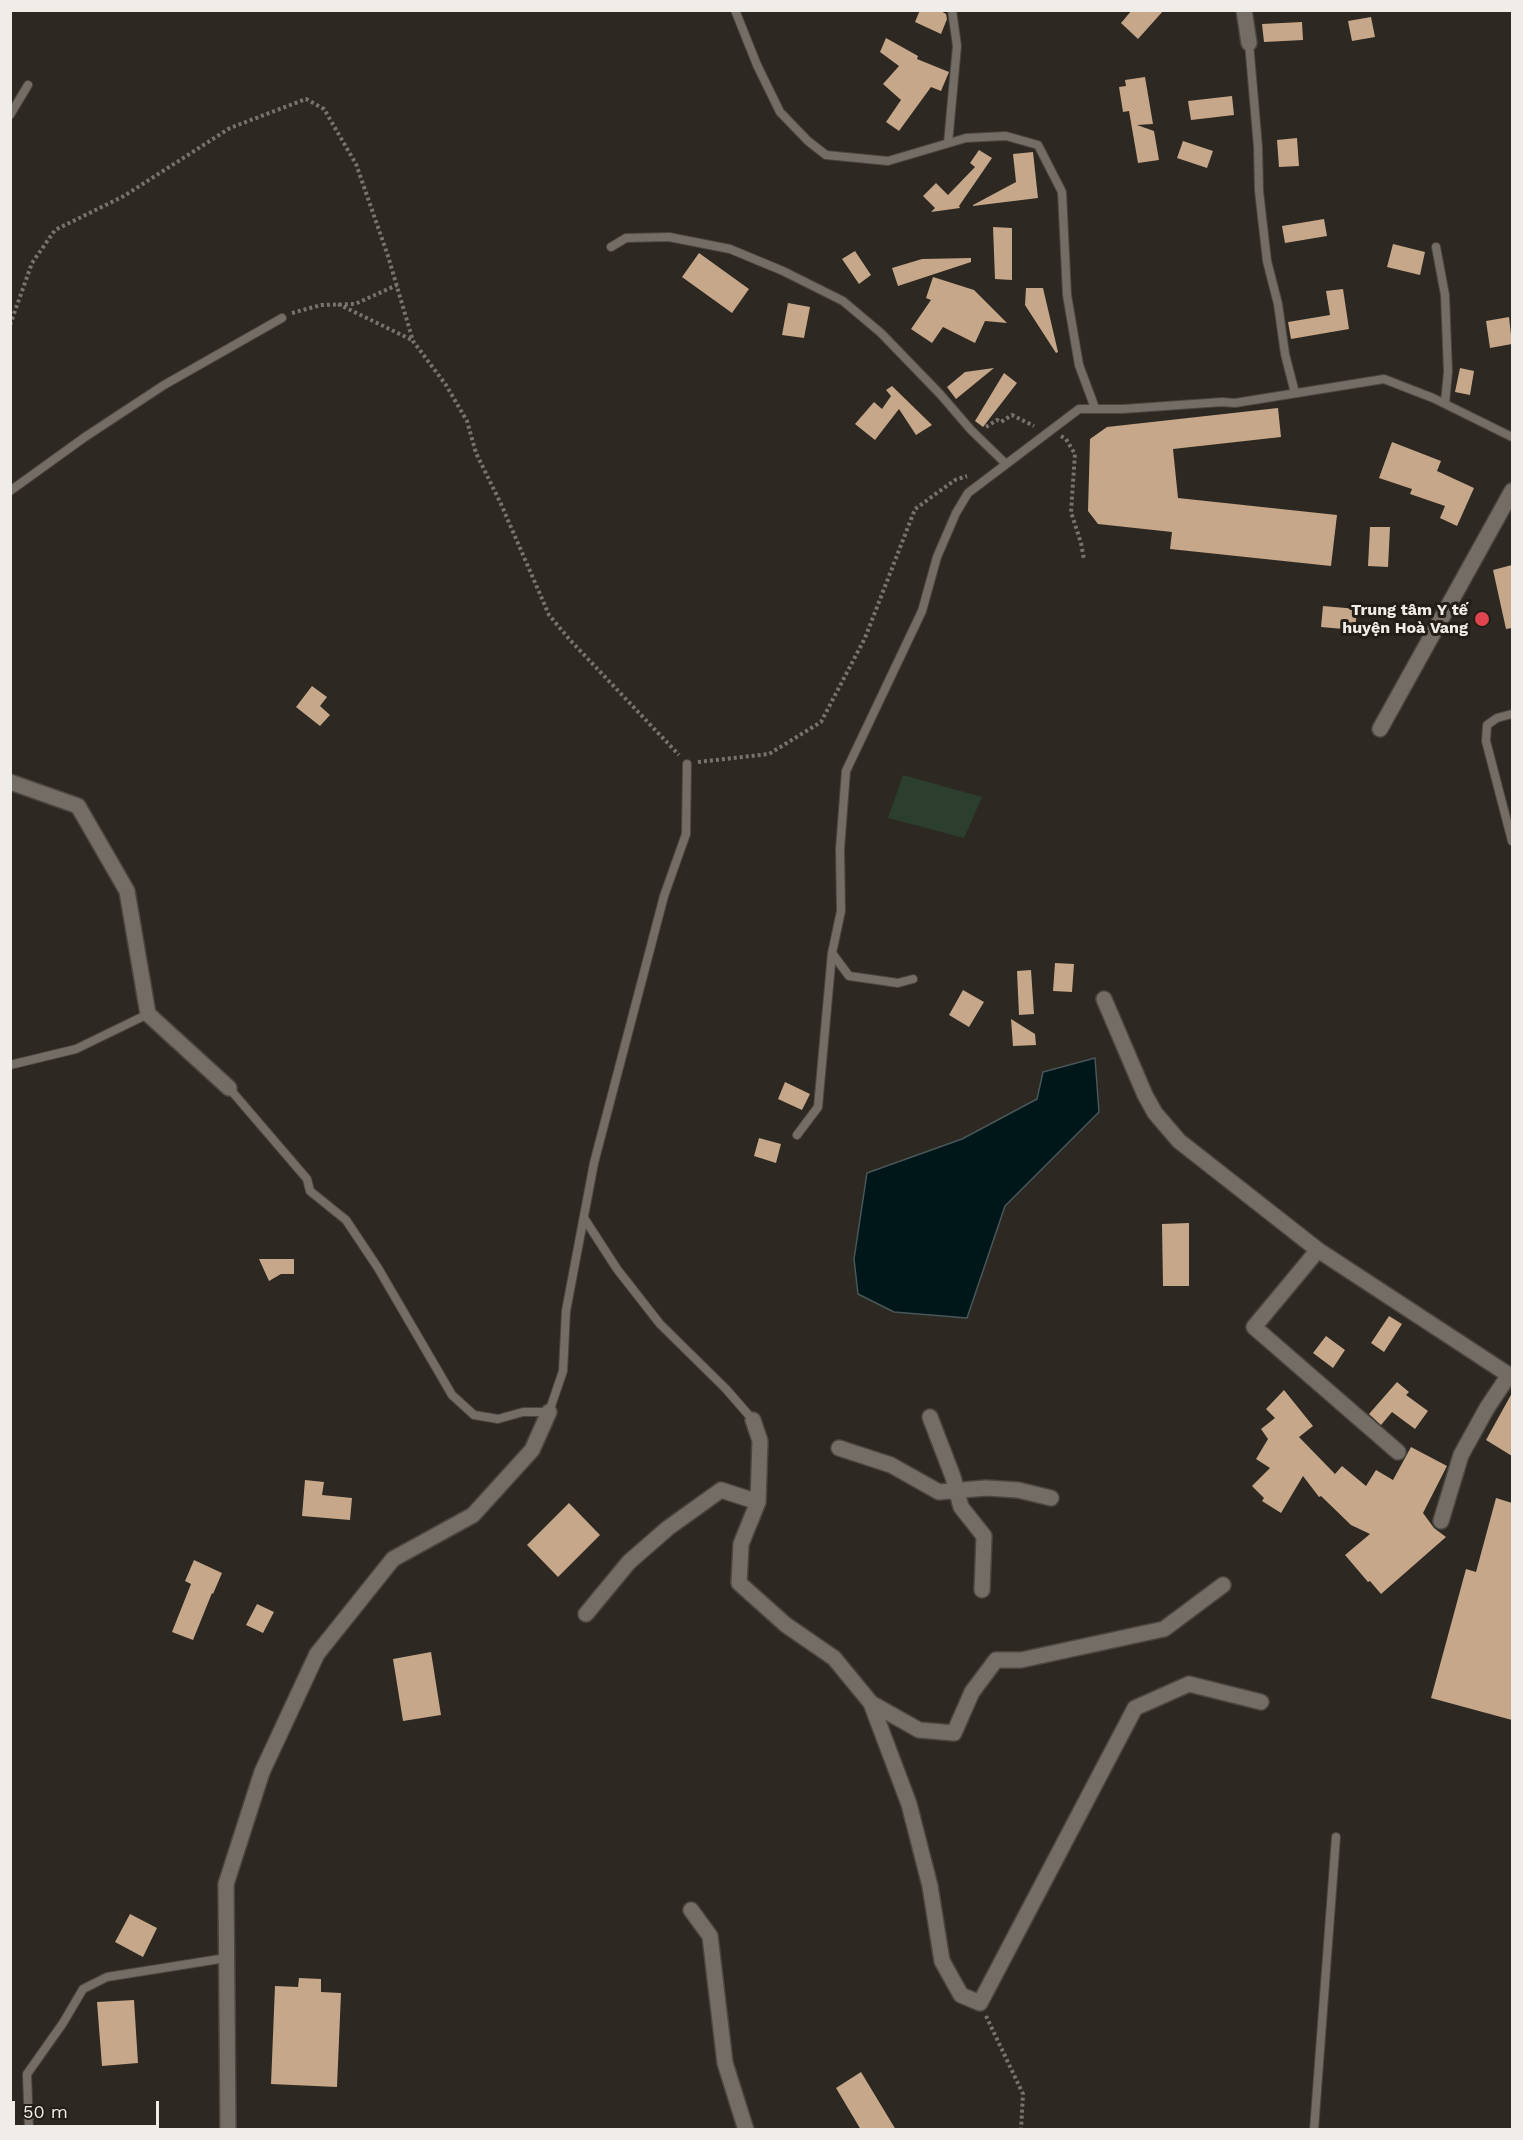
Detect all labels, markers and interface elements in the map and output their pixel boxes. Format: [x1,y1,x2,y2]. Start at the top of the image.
place label: Trung tâm Y tế huyện Hoà Vang [1342,600,1468,638]
marker: Trung tâm Y tế huyện Hoà Vang [1473,610,1491,628]
scale bar [15,2089,162,2127]
text: 50 m [23,2101,68,2122]

